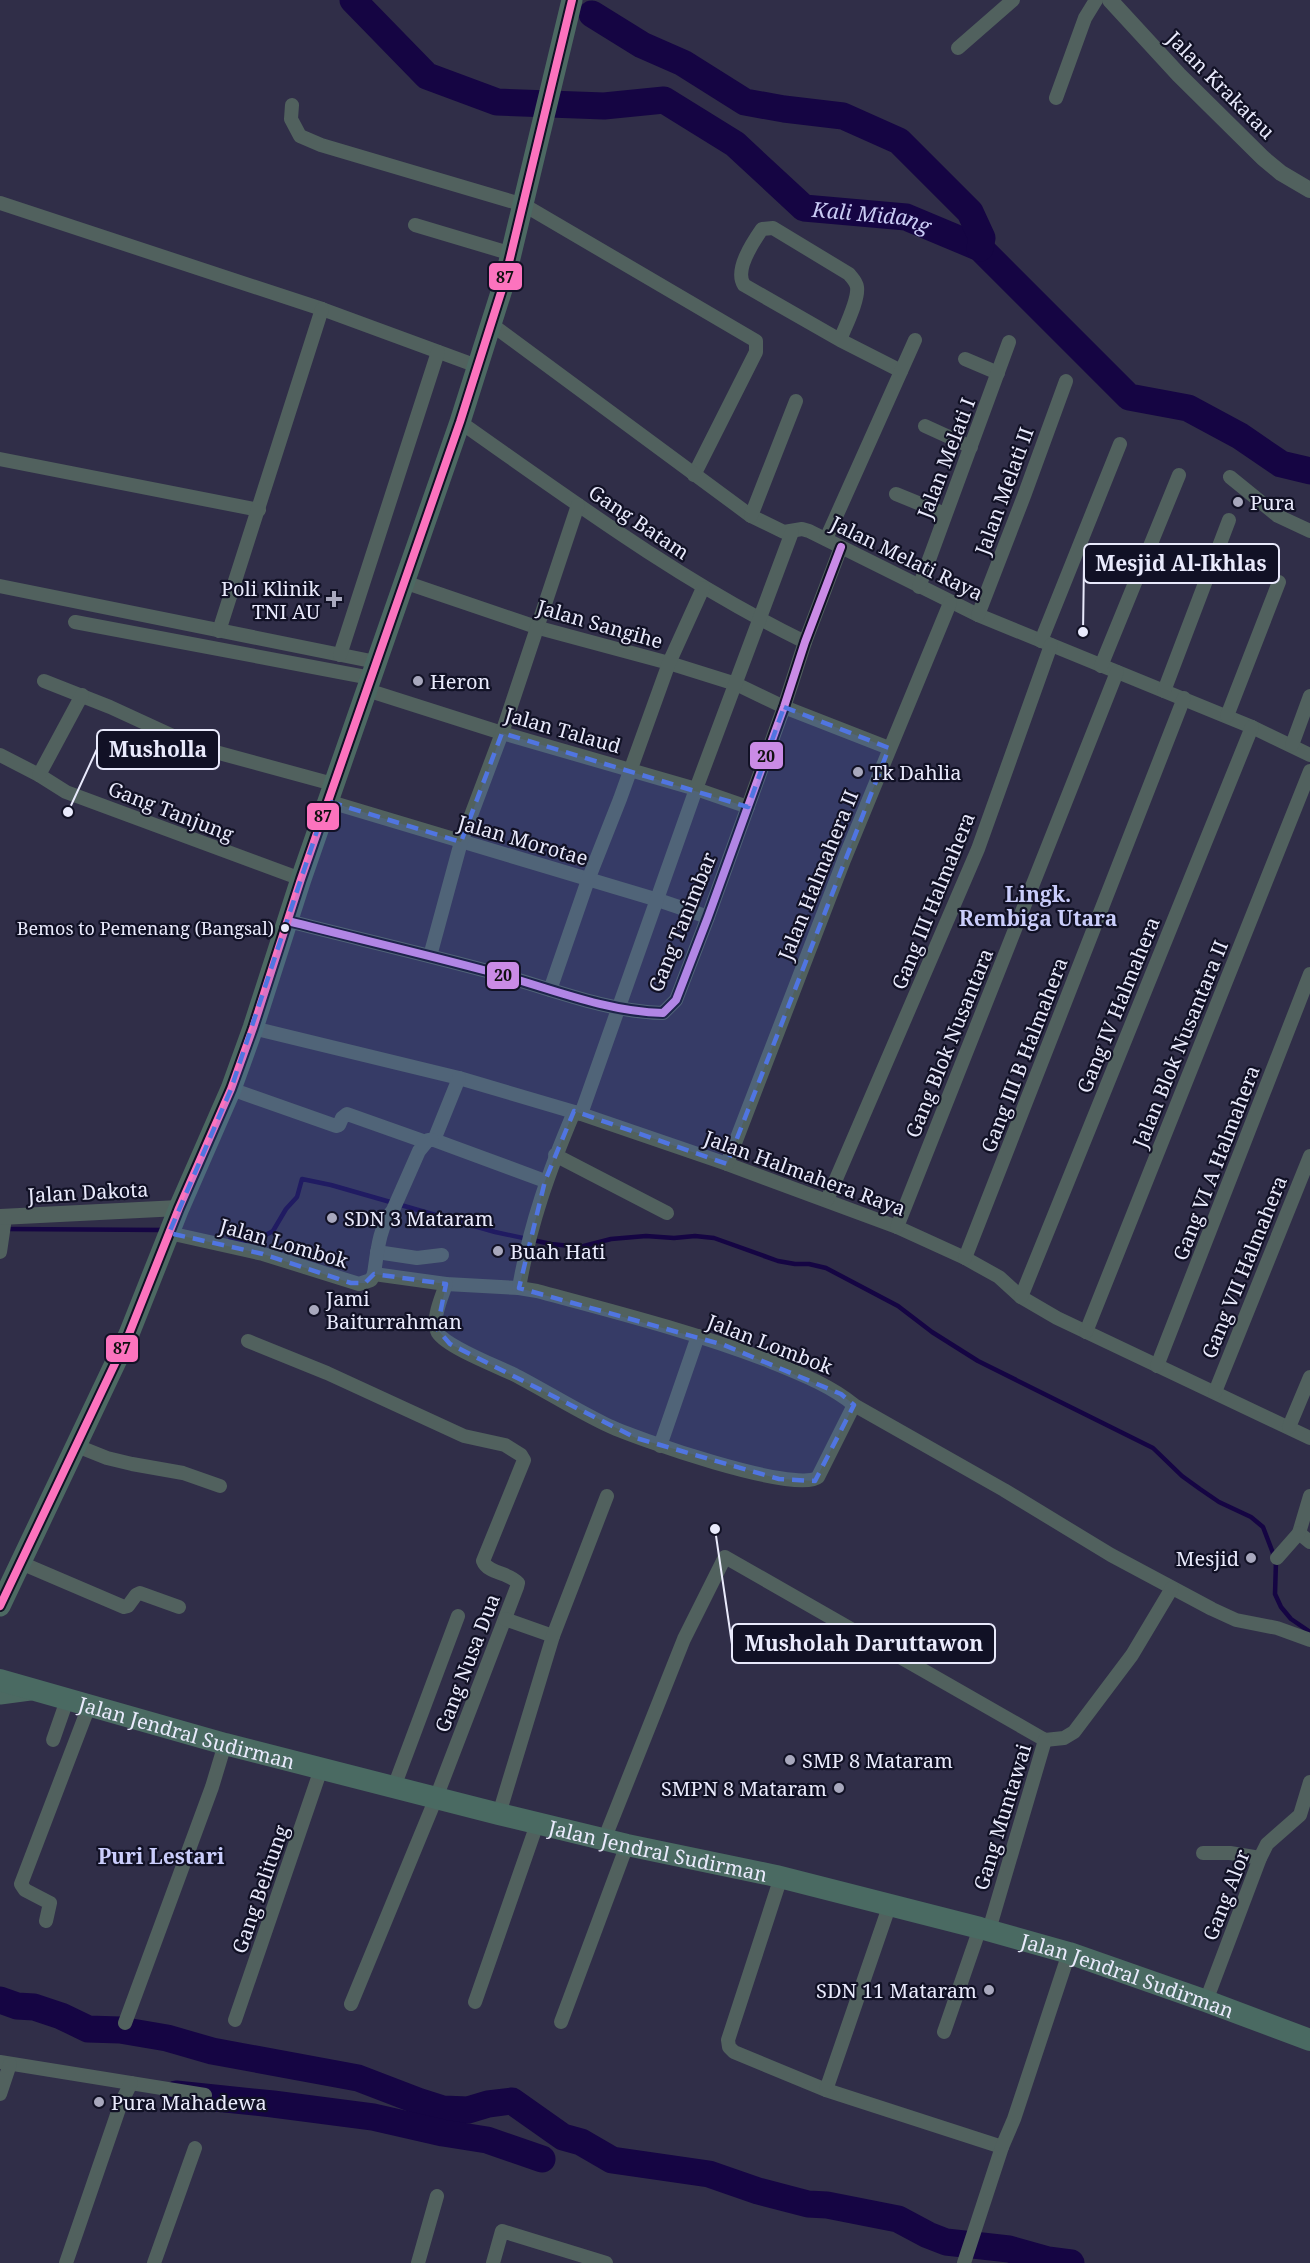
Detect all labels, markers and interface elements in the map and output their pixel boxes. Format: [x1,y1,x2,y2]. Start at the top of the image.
street label: Jalan Krakatau [1160,24,1281,145]
water label: Kali Midang [810,195,936,240]
line badge: 87 [488,262,523,291]
text: 87 [496,266,514,288]
street label: Jalan Melati I [910,394,981,523]
street label: Jalan Melati II [968,423,1040,560]
street label: Gang Batam [583,478,695,566]
place label: Pura [1250,489,1295,516]
marker: Pura [1231,495,1245,509]
street label: Jalan Melati Raya [826,509,988,607]
callout: Mesjid Al-Ikhlas [1084,544,1279,583]
text: Mesjid Al-Ikhlas [1095,549,1267,577]
place label: Poli Klinik TNI AU [221,575,321,625]
marker: Poli Klinik TNI AU [325,590,343,608]
street label: Jalan Sangihe [533,593,666,655]
place label: Heron [430,668,491,695]
marker: Heron [411,674,425,688]
street label: Jalan Talaud [501,700,624,759]
callout: Musholla [97,730,219,769]
text: Musholla [109,735,207,763]
line badge: 20 [749,741,784,770]
text: 20 [757,745,775,767]
place label: Tk Dahlia [870,759,962,786]
marker: Tk Dahlia [851,765,865,779]
street label: Gang Tanjung [104,775,238,847]
street label: Jalan Halmahera II [771,786,864,965]
line badge: 87 [306,802,340,831]
text: 87 [314,805,332,827]
street label: Jalan Morotae [454,808,591,871]
street label: Gang III Halmahera [885,808,981,994]
street label: Gang Tanimbar [642,848,723,996]
district label: Lingk. Rembiga Utara [959,880,1117,932]
street label: Gang IV Halmahera [1070,913,1166,1097]
place label: Bemos to Pemenang (Bangsal) [17,916,274,940]
marker: Bemos to Pemenang (Bangsal) [279,922,291,934]
street label: Jalan Blok Nusantara II [1126,936,1234,1153]
street label: Gang Blok Nusantara [899,944,999,1142]
street label: Gang III B Halmahera [974,954,1074,1156]
line badge: 20 [486,961,520,990]
text: 20 [494,964,512,986]
street label: Gang VI A Halmahera [1166,1062,1266,1264]
street label: Jalan Halmahera Raya [699,1124,910,1222]
street label: Gang VII Halmahera [1195,1172,1293,1362]
street label: Jalan Dakota [26,1175,149,1209]
place label: SDN 3 Mataram [344,1205,494,1232]
marker: SDN 3 Mataram [325,1211,339,1225]
street label: Jalan Lombok [216,1212,352,1274]
place label: Buah Hati [510,1238,606,1265]
marker: Buah Hati [491,1244,505,1258]
place label: Jami Baiturrahman [325,1285,462,1335]
marker: Jami Baiturrahman [307,1303,321,1317]
street label: Jalan Lombok [702,1307,837,1380]
line badge: 87 [105,1334,139,1363]
text: 87 [113,1337,131,1359]
place label: Mesjid [1176,1545,1239,1572]
marker: Mesjid [1244,1551,1258,1565]
street label: Gang Nusa Dua [428,1590,506,1736]
callout: Musholah Daruttawon [732,1624,995,1663]
text: Musholah Daruttawon [745,1629,983,1657]
street label: Jalan Jendral Sudirman [74,1689,298,1775]
street label: Gang Muntawai [967,1740,1037,1894]
place label: SMP 8 Mataram [802,1747,953,1774]
marker: SMP 8 Mataram [783,1753,797,1767]
place label: SMPN 8 Mataram [661,1775,827,1802]
marker: SMPN 8 Mataram [832,1781,846,1795]
street label: Jalan Jendral Sudirman [545,1813,770,1887]
street label: Gang Belitung [225,1821,295,1957]
district label: Puri Lestari [98,1842,225,1870]
street label: Gang Alor [1196,1845,1256,1944]
street label: Jalan Jendral Sudirman [1017,1926,1238,2024]
place label: SDN 11 Mataram [816,1977,977,2004]
marker: SDN 11 Mataram [982,1983,996,1997]
place label: Pura Mahadewa [111,2089,267,2116]
marker: Pura Mahadewa [92,2095,106,2109]

